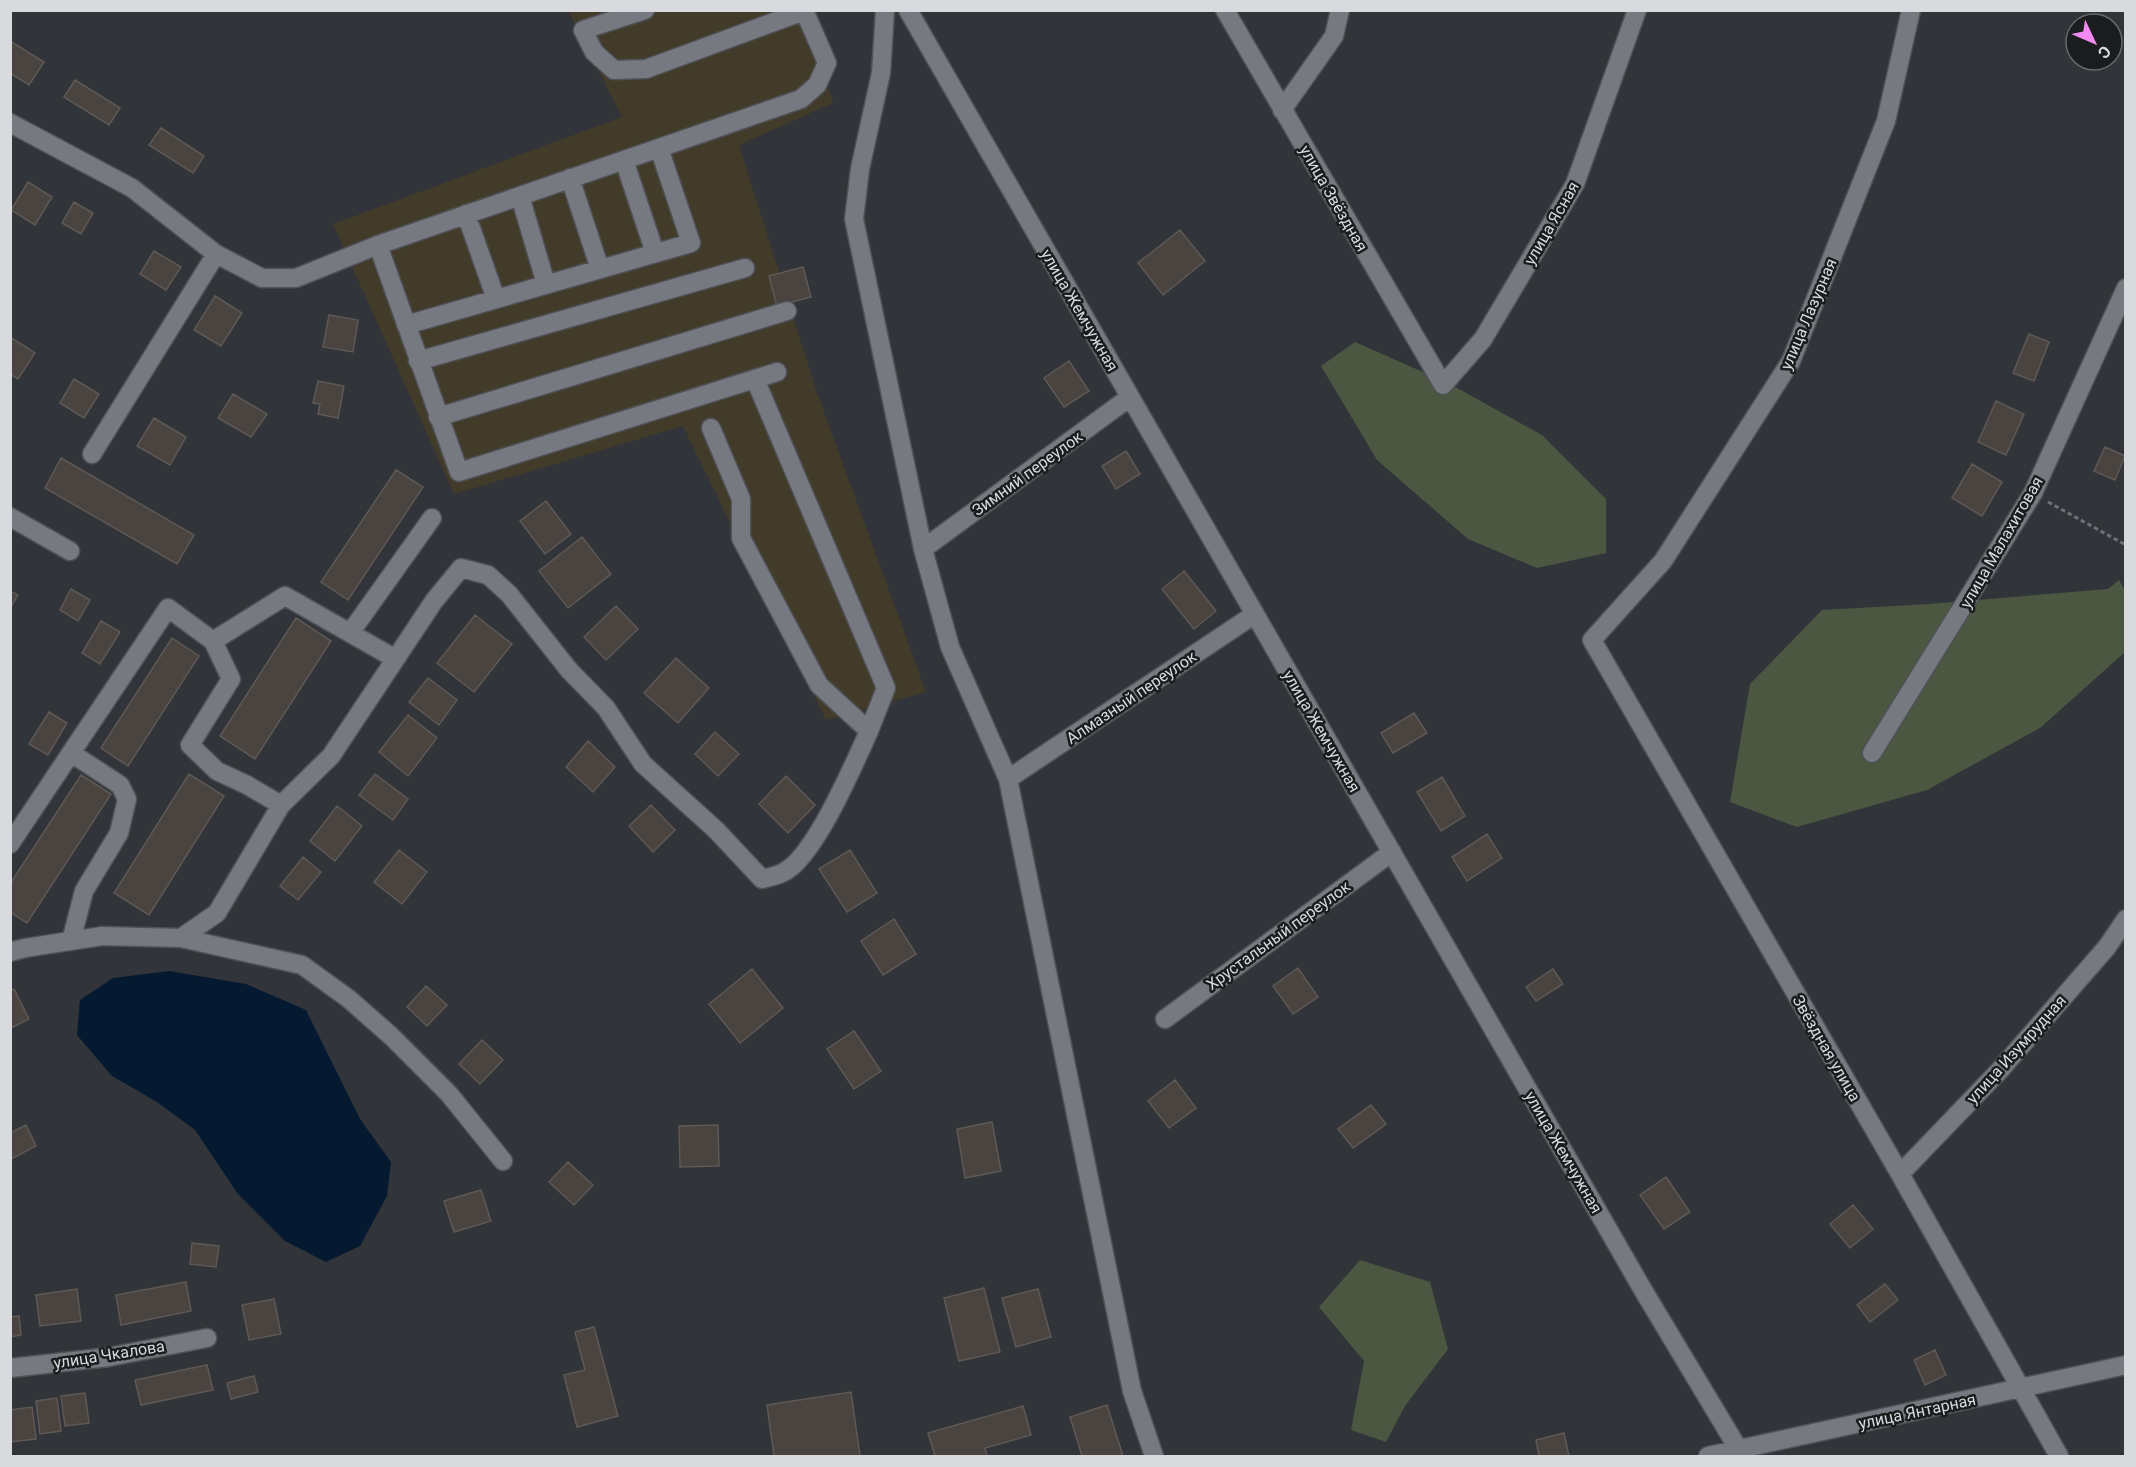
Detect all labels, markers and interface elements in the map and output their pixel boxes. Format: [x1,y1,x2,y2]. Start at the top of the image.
north arrow [2064,12,2124,72]
text: С [2094,42,2115,62]
street label: улица Звёздная [1295,142,1372,255]
street label: улица Ясная [1520,178,1583,268]
street label: улица Жемчужная [1037,246,1122,375]
street label: улица Лазурная [1776,256,1841,373]
street label: Зимний переулок [968,427,1086,520]
street label: улица Малахитовая [1956,473,2047,611]
street label: Алмазный переулок [1063,647,1200,748]
street label: улица Жемчужная [1279,667,1364,796]
street label: Хрустальный переулок [1203,877,1354,994]
street label: улица Изумрудная [1963,991,2070,1107]
street label: Звёздная улица [1788,992,1865,1105]
street label: улица Жемчужная [1521,1088,1606,1217]
street label: улица Чкалова [52,1336,166,1373]
street label: улица Янтарная [1857,1390,1977,1433]

